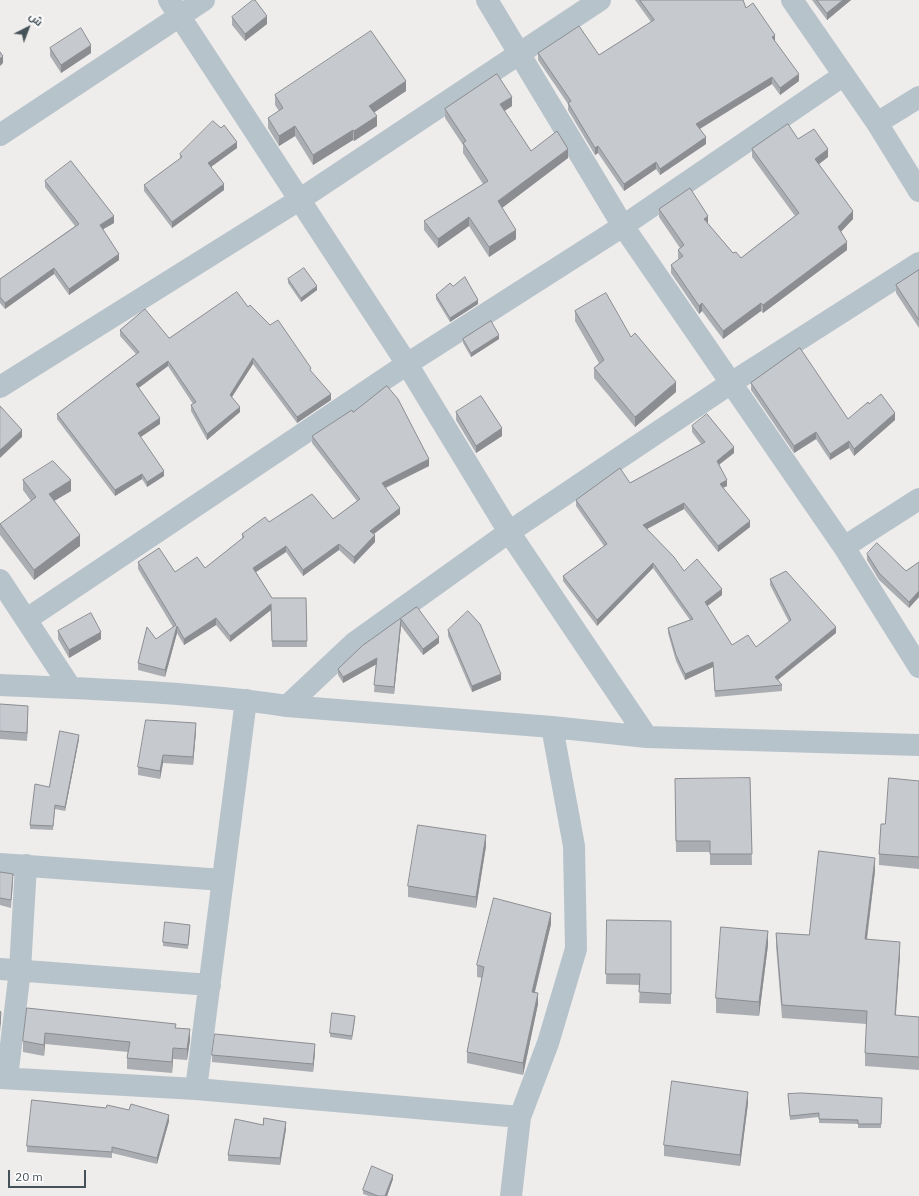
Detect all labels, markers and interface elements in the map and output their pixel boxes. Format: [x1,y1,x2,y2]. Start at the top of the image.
north arrow [8,8,48,48]
text: ش [26,9,46,29]
scale bar [10,1162,88,1188]
text: 20 m [15,1169,43,1184]

